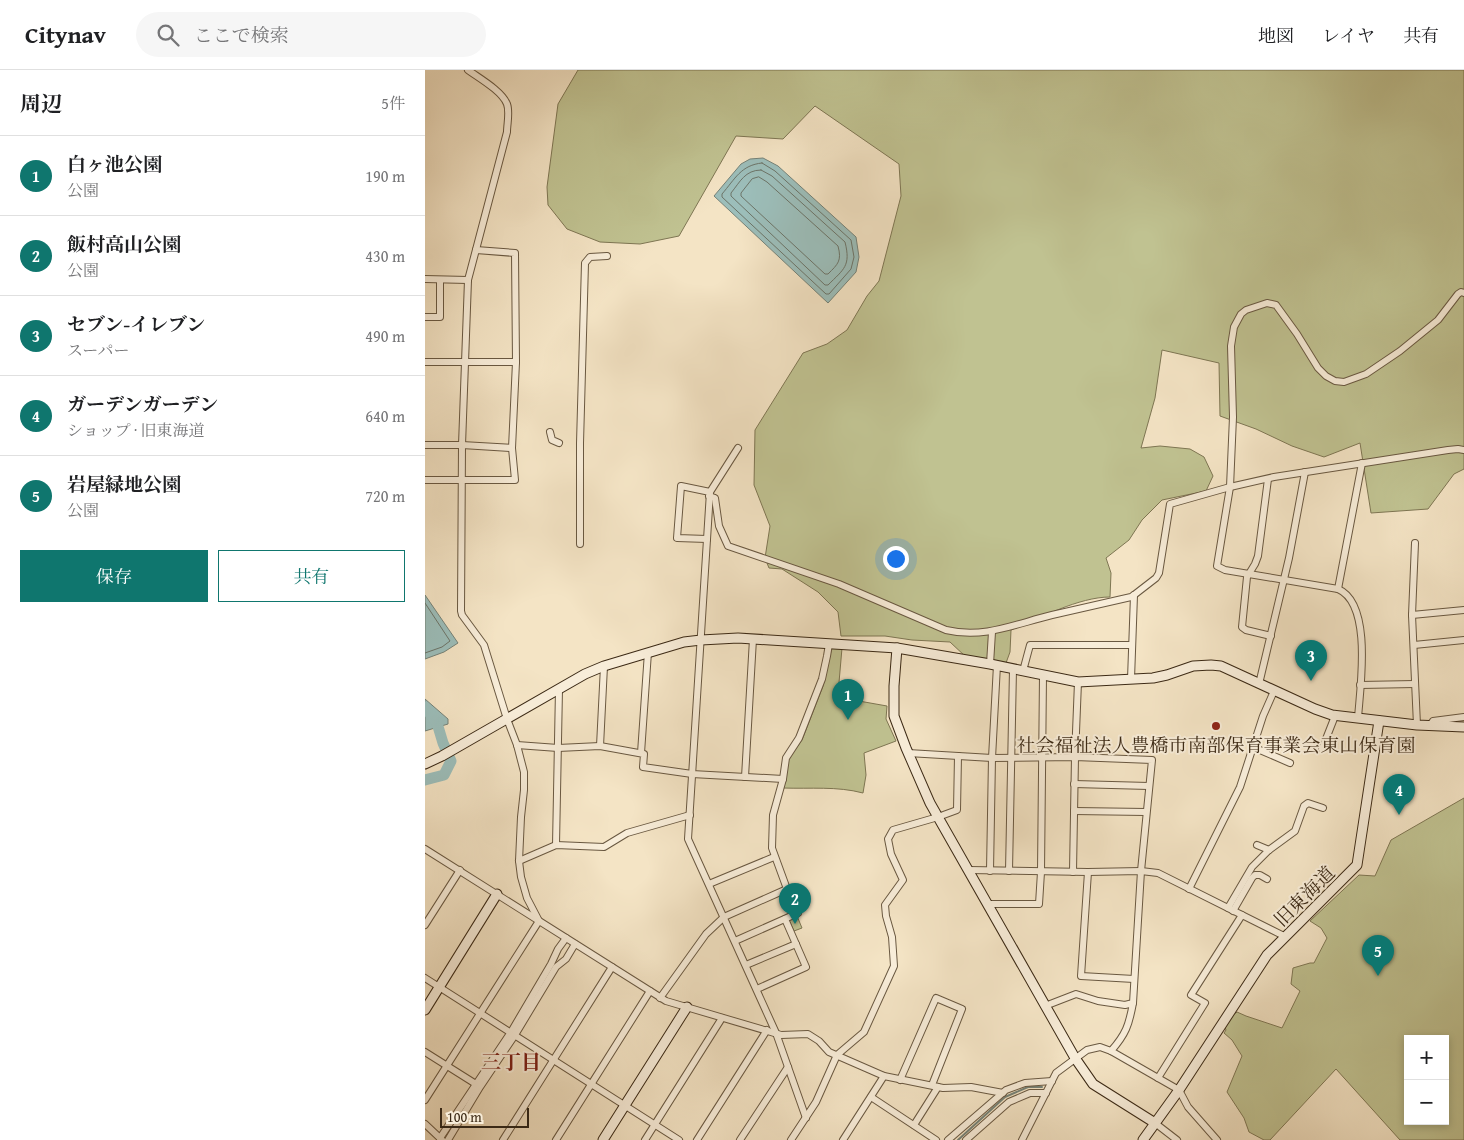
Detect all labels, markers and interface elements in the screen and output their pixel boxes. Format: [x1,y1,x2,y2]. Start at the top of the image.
search box [136,12,486,57]
text: Citynav [25,17,106,52]
icon: search [154,21,182,49]
text: ここで検索 [194,21,289,49]
text: 地図 [1258,22,1294,49]
text: レイヤ [1322,22,1375,49]
text: 共有 [1403,22,1439,49]
text: 周辺 [20,88,62,119]
text: 5件 [381,91,405,115]
text: 白ヶ池公園 [67,150,162,178]
text: 1 [32,164,40,188]
text: 190 m [365,164,405,188]
text: 公園 [67,178,99,202]
text: 飯村高山公園 [67,230,181,258]
text: 2 [32,244,40,268]
text: 430 m [365,244,405,268]
text: 公園 [67,258,99,282]
text: セブン-イレブン [67,310,205,338]
text: 3 [32,324,40,348]
text: 490 m [365,324,405,348]
text: スーパー [67,338,129,362]
text: ガーデンガーデン [67,390,218,418]
text: 4 [32,404,40,428]
text: 640 m [365,404,405,428]
text: ショップ · 旧東海道 [67,418,204,442]
text: 岩屋緑地公園 [67,470,181,498]
text: 5 [32,484,40,508]
text: 720 m [365,484,405,508]
text: 公園 [67,498,99,522]
your location [883,546,909,572]
button: 保存 [20,550,208,602]
button: 共有 [218,550,405,602]
pin: 3 [1295,640,1327,681]
pin: 1 [832,679,864,720]
marker: 社会福祉法人豊橋市南部保育事業会東山保育園 [1210,720,1222,732]
place label: 社会福祉法人豊橋市南部保育事業会東山保育園 [1016,731,1416,759]
pin: 4 [1383,774,1415,815]
street label: 旧東海道 [1267,859,1341,933]
pin: 2 [779,883,811,924]
pin: 5 [1362,935,1394,976]
map controls [1404,1035,1449,1125]
button: + [1404,1035,1449,1080]
district label: 三丁目 [481,1047,541,1076]
button: − [1404,1080,1449,1125]
scale bar [440,1105,529,1128]
text: 100 m [447,1107,482,1127]

